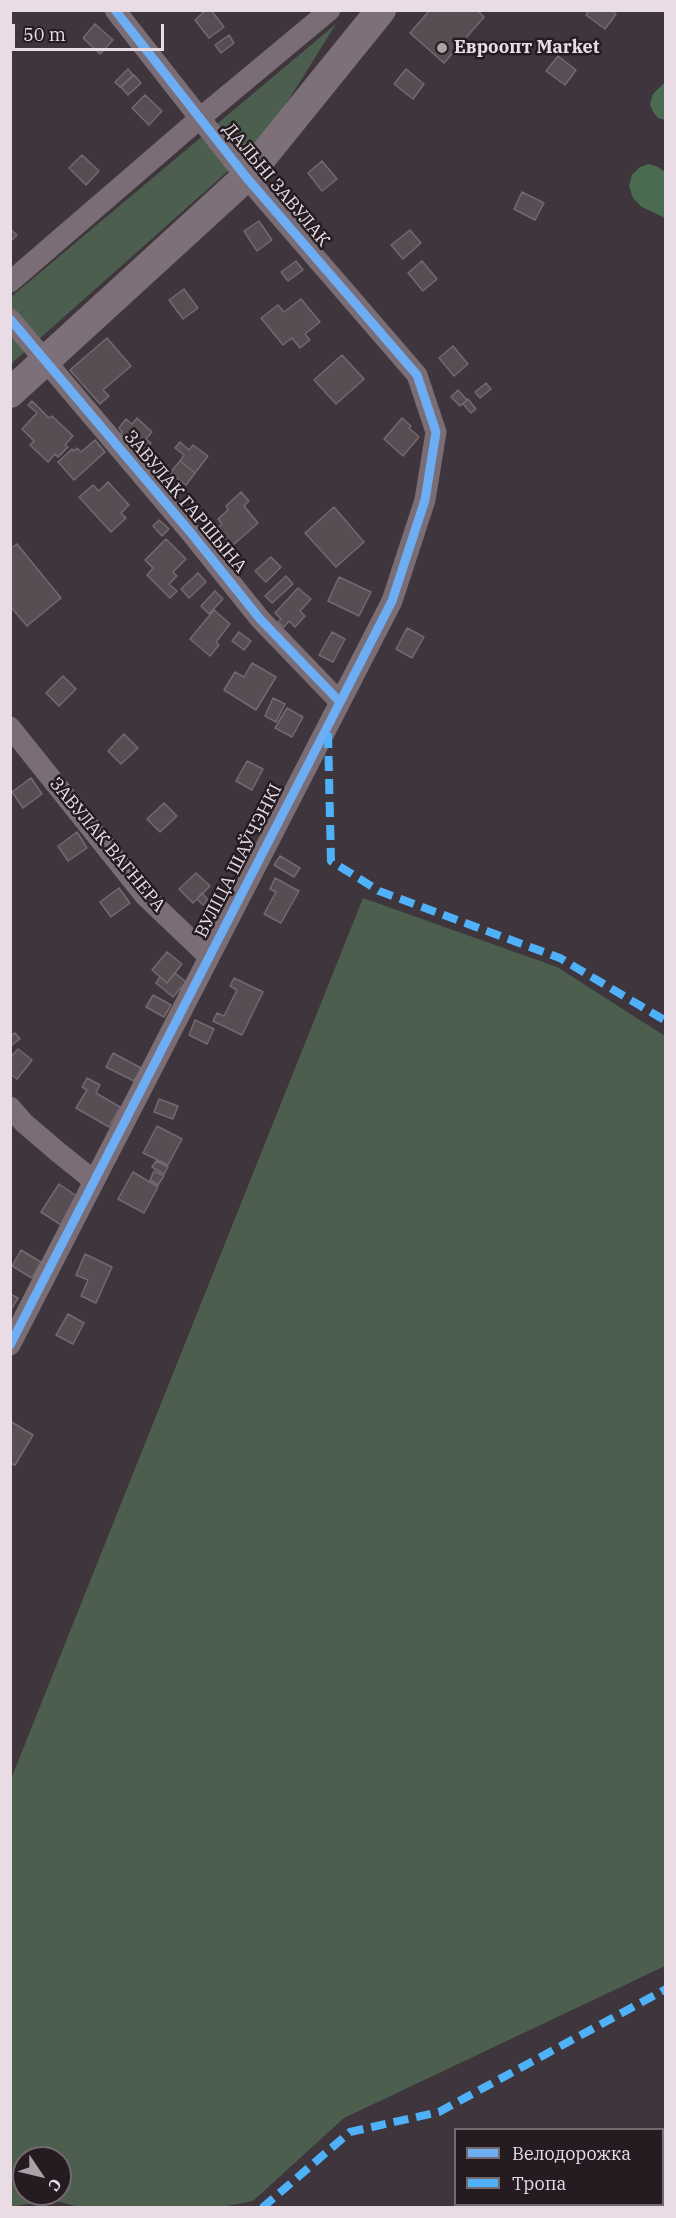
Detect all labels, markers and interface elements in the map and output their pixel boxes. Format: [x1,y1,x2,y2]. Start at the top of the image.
scale bar [15,12,166,50]
text: 50 m [23,23,66,46]
place label: Евроопт Market [454,37,599,59]
marker: Евроопт Market [435,41,449,55]
street label: ДАЛЬНІ ЗАВУЛАК [218,119,334,251]
street label: ЗАВУЛАК ГАРШЫНА [119,426,251,578]
street label: ЗАВУЛАК ВАГНЕРА [45,774,169,916]
street label: ВУЛІЦА ШАЎЧЭНКІ [191,780,287,942]
legend [454,2128,664,2206]
text: Велодорожка [512,2142,631,2165]
north arrow [12,2146,72,2206]
text: Тропа [512,2172,566,2195]
text: С [44,2175,66,2195]

